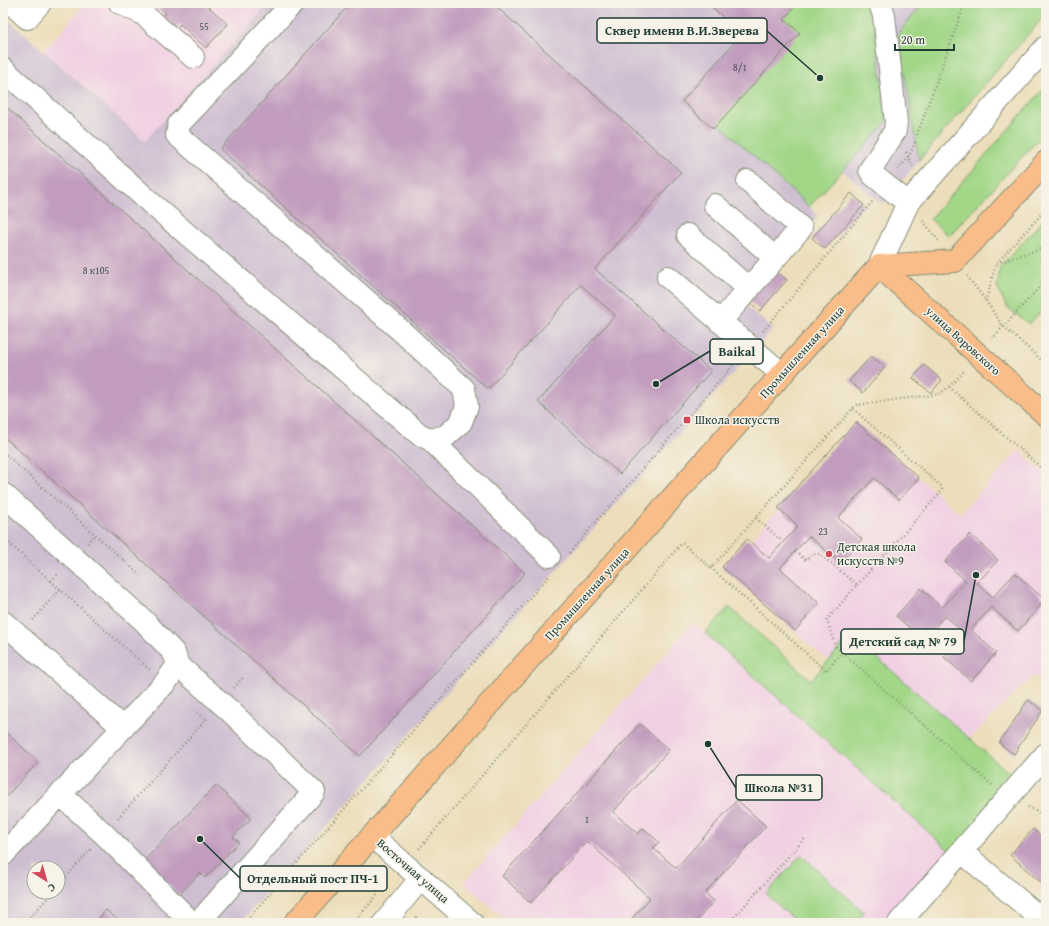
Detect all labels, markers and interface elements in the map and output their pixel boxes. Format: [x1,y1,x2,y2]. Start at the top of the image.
callout: Сквер имени В.И.Зверева [597,18,767,43]
house number: 55 [199,19,209,34]
text: Сквер имени В.И.Зверева [605,21,759,40]
scale bar [895,26,954,52]
text: 20 m [901,31,925,48]
house number: 8/1 [733,60,747,75]
house number: 8 к105 [83,263,110,278]
street label: Промышленная улица [755,301,848,402]
street label: улица Воровского [921,302,1004,379]
callout: Baikal [710,339,763,364]
text: Baikal [719,342,755,361]
place label: Школа искусств [695,411,780,428]
marker: Школа искусств [682,415,692,425]
house number: 23 [818,524,828,539]
place label: Детская школа искусств №9 [836,538,916,569]
street label: Промышленная улица [540,543,633,644]
marker: Детская школа искусств №9 [824,549,834,559]
callout: Детский сад № 79 [841,629,964,654]
text: Детский сад № 79 [848,632,957,651]
callout: Школа №31 [736,775,822,800]
text: Школа №31 [744,778,814,797]
house number: 1 [585,812,590,827]
street label: Восточная улица [374,835,453,907]
north arrow [26,860,66,900]
callout: Отдельный пост ПЧ-1 [240,866,387,891]
text: Отдельный пост ПЧ-1 [247,869,379,888]
text: С [45,880,59,896]

